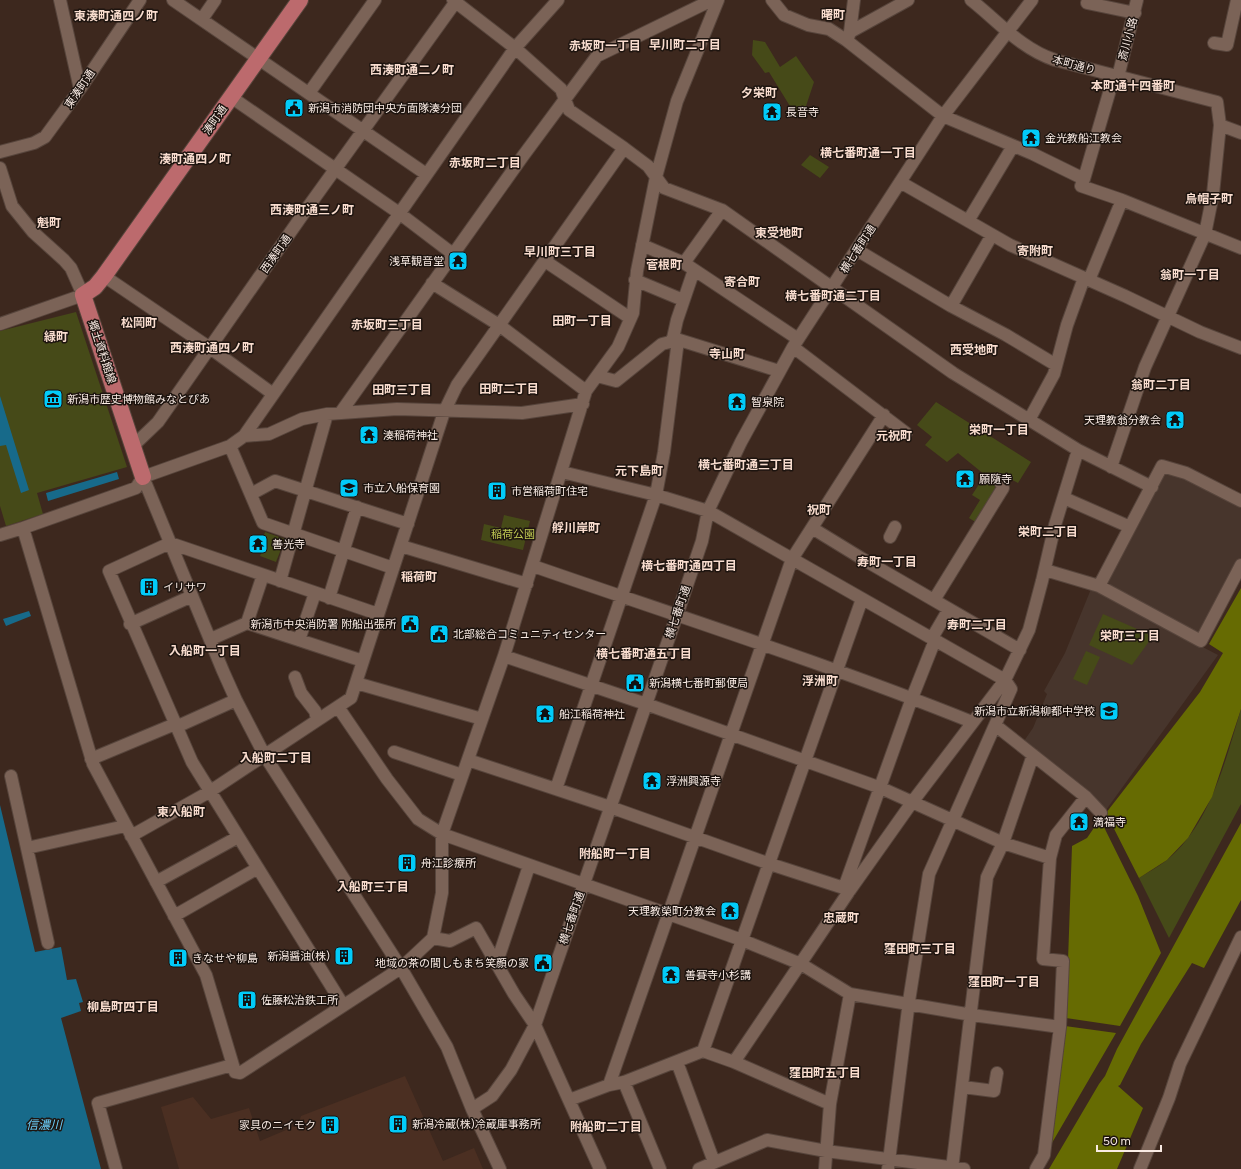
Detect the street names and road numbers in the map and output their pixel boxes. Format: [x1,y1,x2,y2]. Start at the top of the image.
street label: 斎川小路 [1116,16,1140,62]
street label: 本町通り [1051,53,1097,77]
street label: 東湊町通 [62,67,98,111]
street label: 湊町通 [200,103,230,137]
street label: 横七番町通 [838,222,878,276]
street label: 西湊町通 [258,232,294,276]
street label: 郷土資料館線 [86,319,118,385]
street label: 横七番町通 [663,584,693,640]
street label: 横七番町通 [557,890,587,946]

